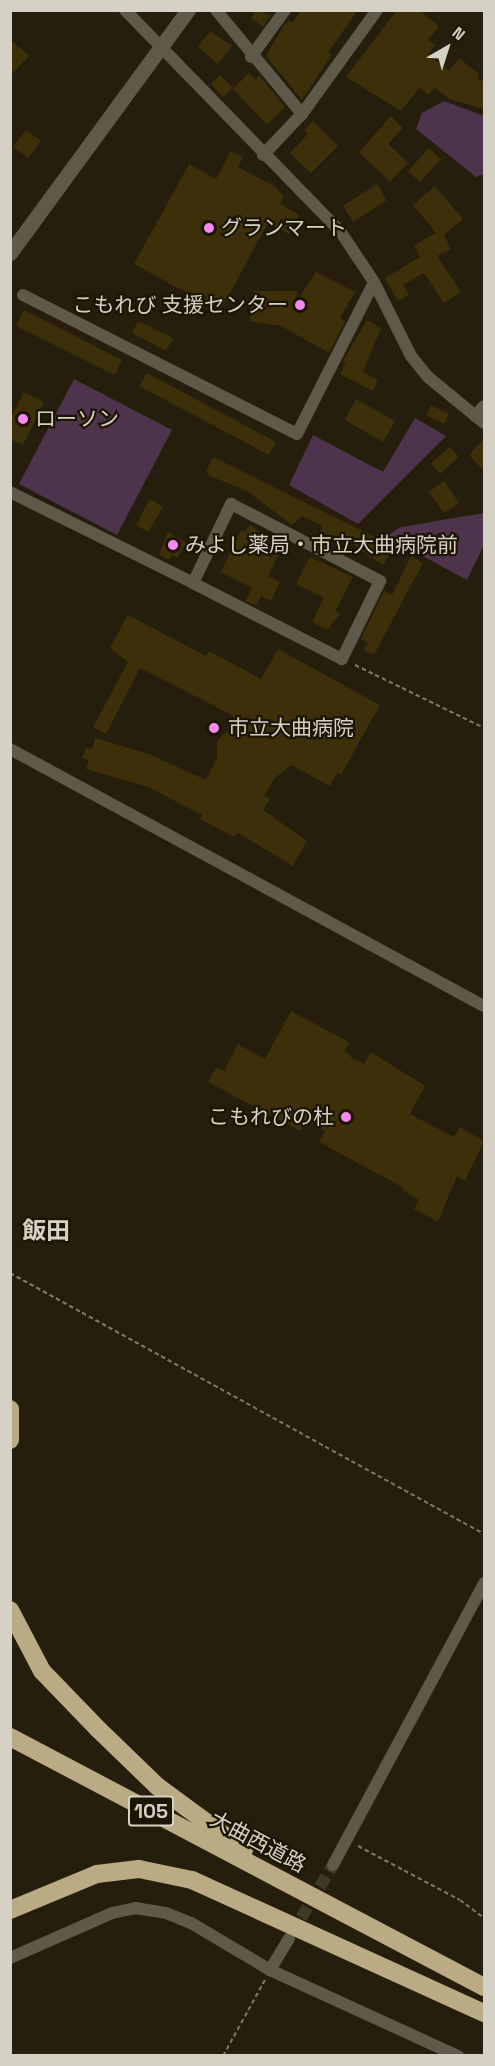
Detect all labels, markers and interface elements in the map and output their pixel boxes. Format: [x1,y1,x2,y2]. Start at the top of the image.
north arrow [417,18,477,78]
text: N [448,22,469,45]
place label: グランマート [221,215,347,241]
marker: グランマート [202,221,216,235]
place label: こもれび 支援センター [73,292,288,318]
marker: こもれび 支援センター [293,298,307,312]
place label: ローソン [35,406,119,432]
marker: ローソン [16,412,30,426]
place label: みよし薬局・市立大曲病院前 [185,532,458,558]
marker: みよし薬局・市立大曲病院前 [166,538,180,552]
place label: 市立大曲病院 [228,715,354,741]
marker: 市立大曲病院 [205,719,223,737]
place label: こもれびの杜 [208,1104,334,1130]
marker: こもれびの杜 [339,1110,353,1124]
district label: 飯田 [22,1217,70,1245]
road number: 105 [127,1794,175,1828]
street label: 大曲西道路 [206,1806,310,1878]

